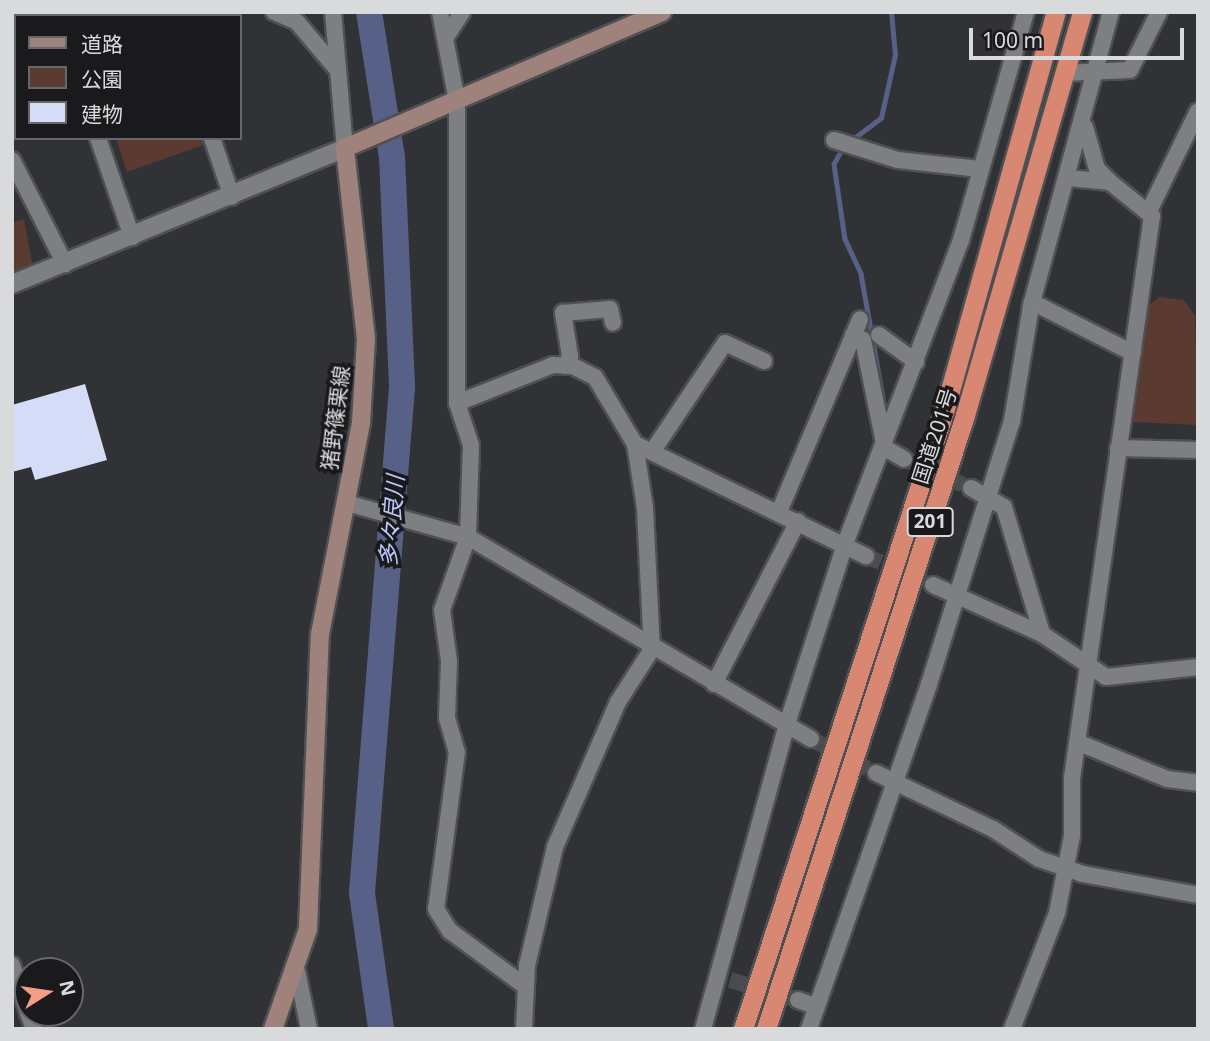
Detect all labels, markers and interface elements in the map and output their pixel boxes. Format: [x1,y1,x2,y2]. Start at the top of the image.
legend [14,14,242,140]
scale bar [972,14,1187,58]
text: 100 m [982,26,1043,54]
text: 道路 [81,30,123,58]
text: 公園 [81,65,123,93]
text: 建物 [81,100,123,128]
street label: 猪野篠栗線 [316,364,354,472]
street label: 国道201号 [907,385,961,487]
water label: 多々良川 [373,474,409,568]
road number: 201 [906,506,954,538]
north arrow [14,957,84,1027]
text: N [53,978,82,998]

